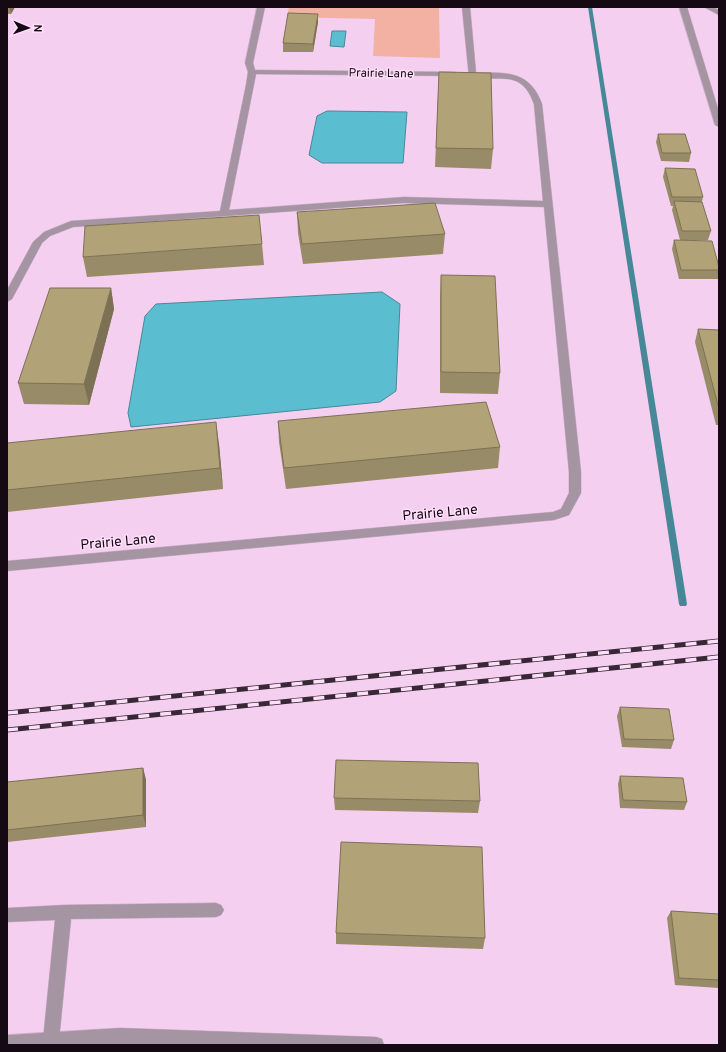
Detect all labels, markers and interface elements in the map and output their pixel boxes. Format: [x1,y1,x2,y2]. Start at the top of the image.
north arrow [8,8,48,48]
text: N [30,24,44,33]
street label: Prairie Lane [348,65,414,83]
street label: Prairie Lane [402,502,479,525]
street label: Prairie Lane [80,531,157,554]

